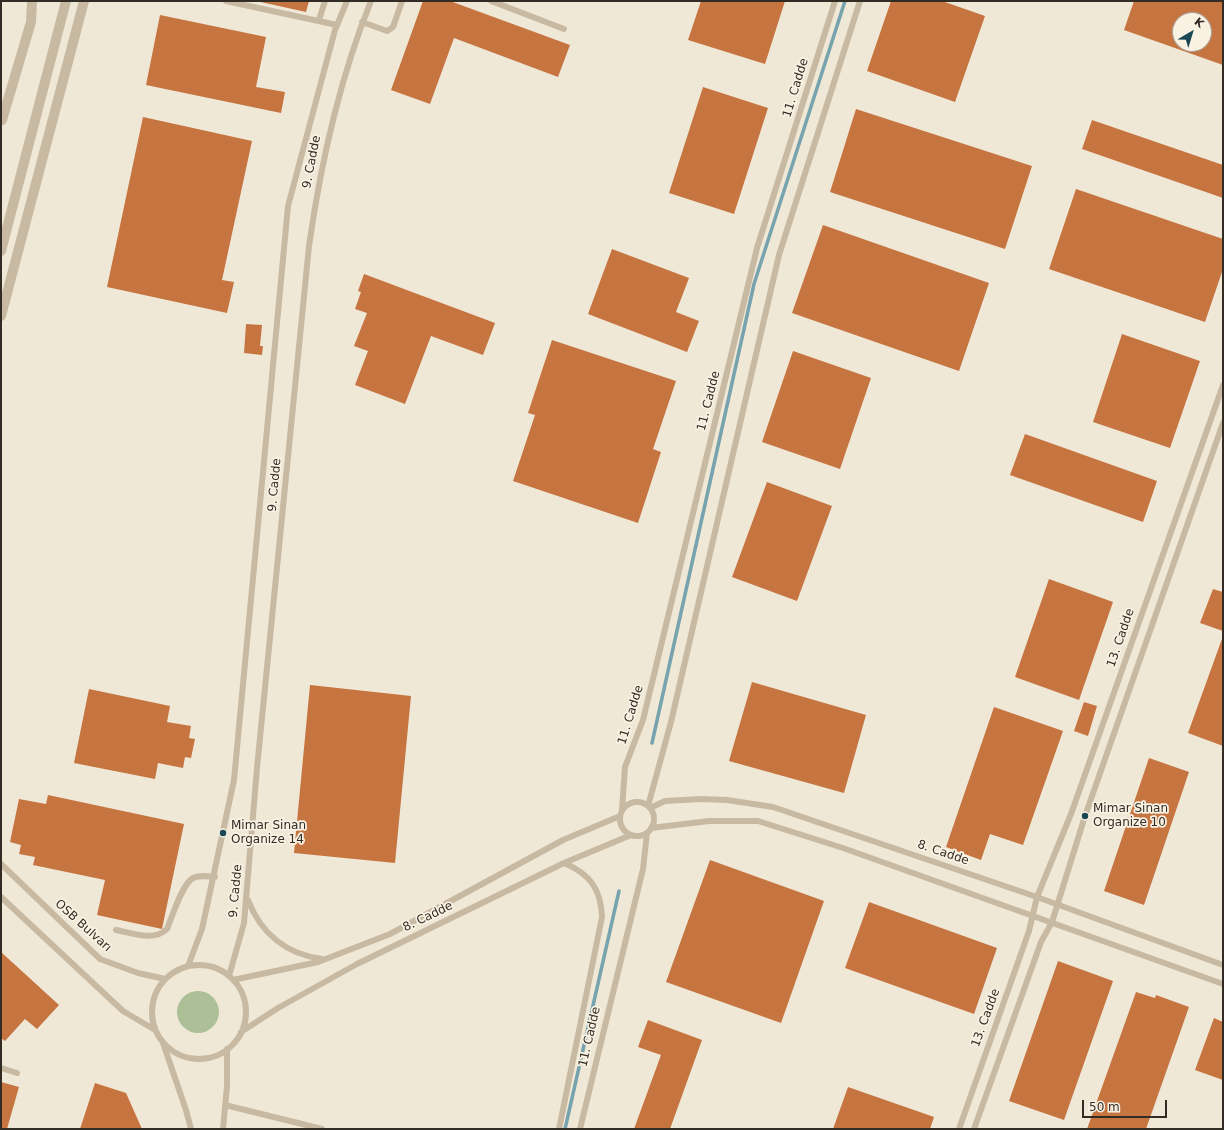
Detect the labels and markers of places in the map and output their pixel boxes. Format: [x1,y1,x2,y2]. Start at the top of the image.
place label: Mimar Sinan Organize 10 [1093,802,1168,830]
marker: Mimar Sinan Organize 10 [1080,811,1090,821]
place label: Mimar Sinan Organize 14 [231,819,306,847]
marker: Mimar Sinan Organize 14 [218,828,228,838]

